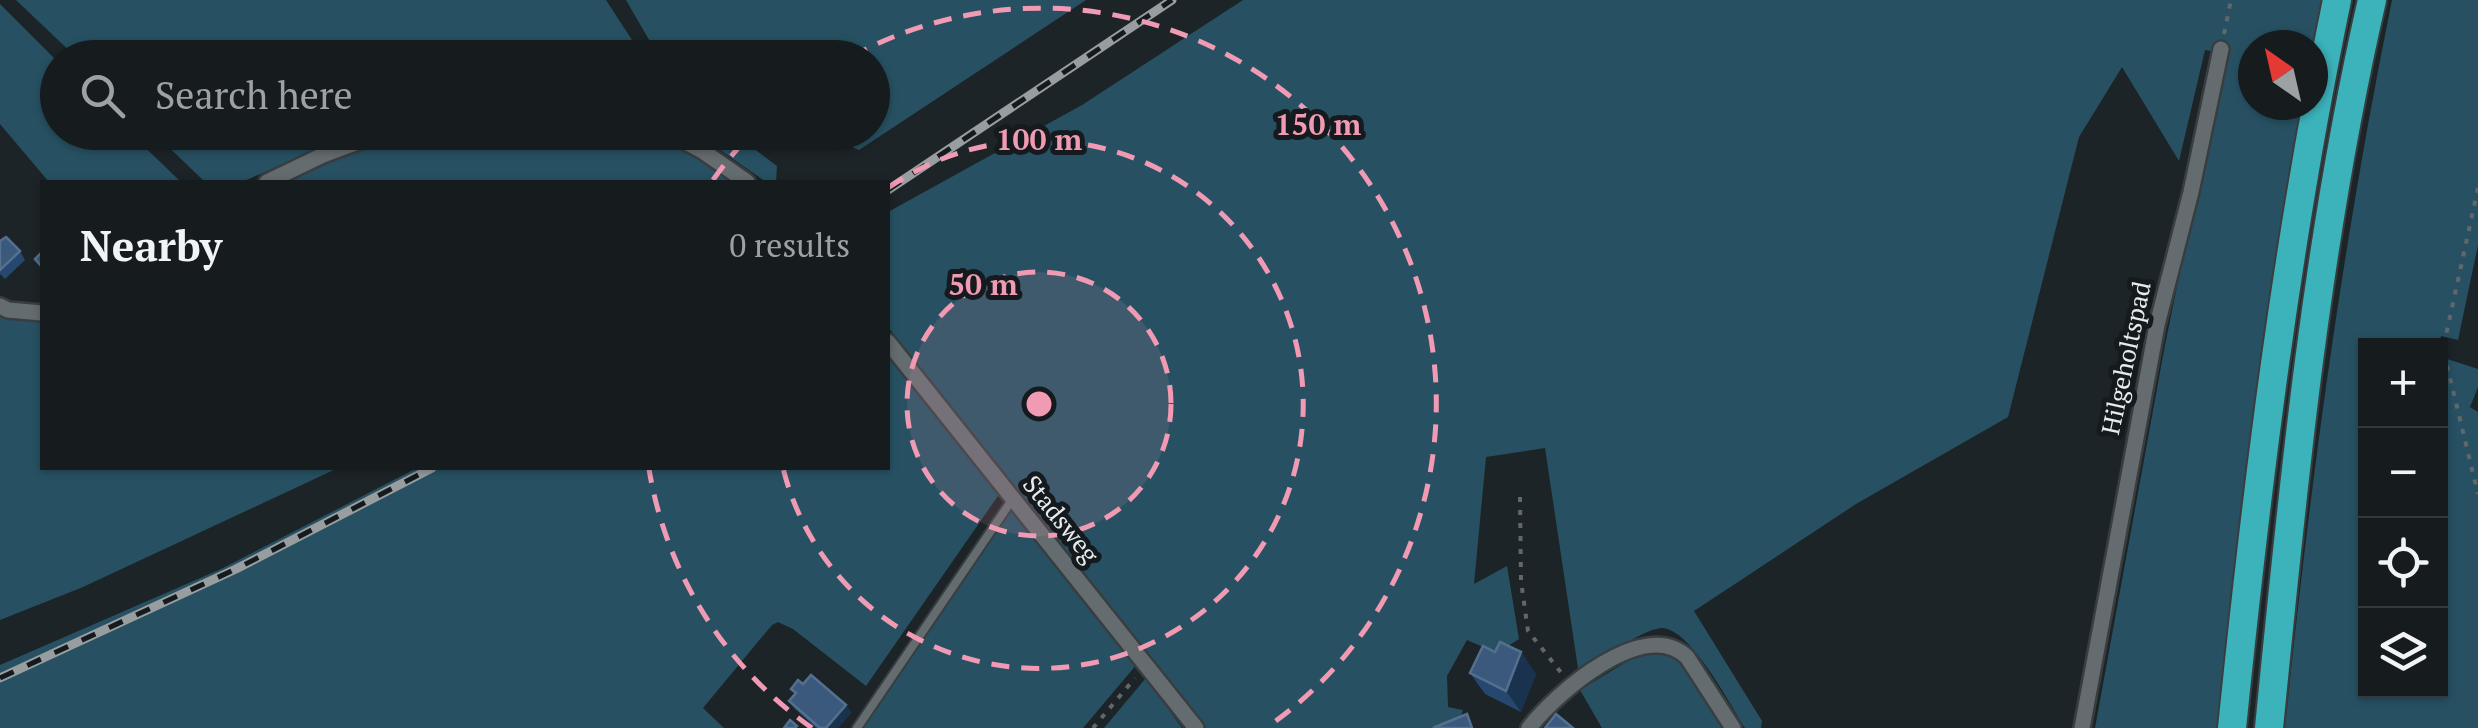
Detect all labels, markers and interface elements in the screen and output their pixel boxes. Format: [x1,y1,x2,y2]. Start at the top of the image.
north arrow [2238,30,2328,120]
search box [40,40,890,150]
icon: search [75,68,130,123]
text: Search here [155,70,353,120]
text: 150 m [1275,104,1362,144]
text: 100 m [996,119,1083,159]
text: Nearby [80,217,222,273]
text: 0 results [729,224,850,266]
text: 50 m [948,264,1018,304]
street label: Hilgeholtspad [2093,278,2158,438]
map controls [2358,338,2448,698]
button: + [2358,338,2448,428]
centre of rings [1021,386,1057,422]
button: − [2358,428,2448,518]
street label: Stadsweg [1016,468,1107,570]
button: locate [2358,518,2448,608]
button: layers [2358,608,2448,698]

